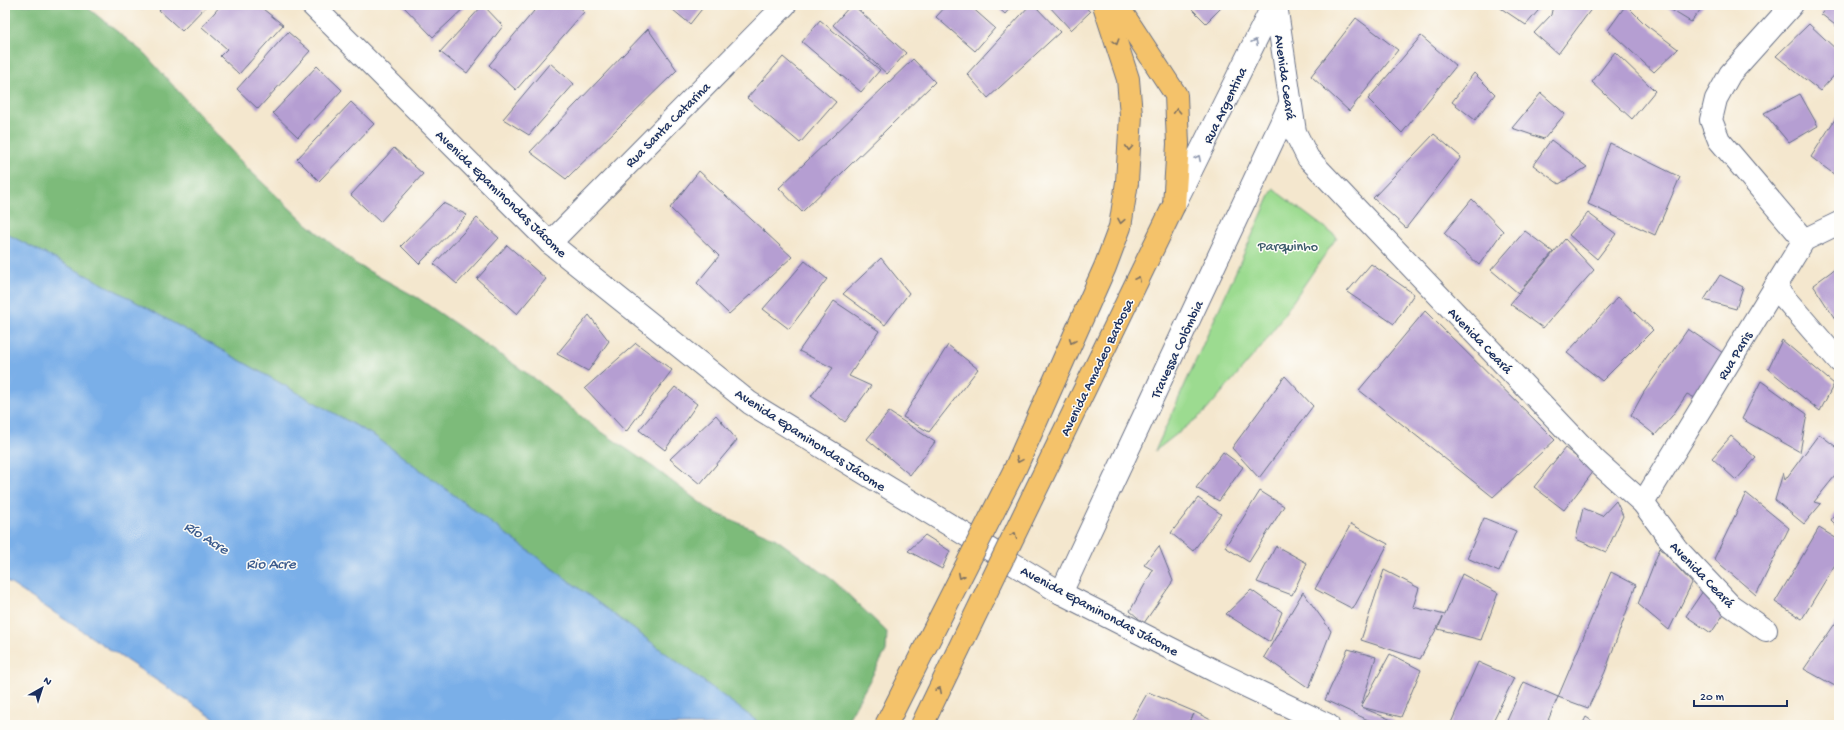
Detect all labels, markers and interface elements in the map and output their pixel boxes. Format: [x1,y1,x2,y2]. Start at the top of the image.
street label: Avenida Ceará [1269,34,1298,122]
one-way arrow [1251,38,1258,46]
one-way arrow [1111,39,1120,46]
street label: Rua Argentina [1200,64,1253,147]
street label: Rua Santa Catarina [622,79,716,172]
one-way arrow [1173,108,1181,114]
street label: Avenida Epaminondas Jácome [431,127,570,263]
one-way arrow [1125,145,1134,151]
one-way arrow [1193,155,1200,162]
one-way arrow [1117,218,1126,224]
park label: Parquinho [1257,239,1318,256]
one-way arrow [1133,276,1141,284]
street label: Avenida Amadeo Barbosa [1058,296,1139,439]
street label: Travessa Colômbia [1148,297,1209,403]
street label: Avenida Ceará [1443,305,1516,379]
street label: Rua Paris [1715,328,1758,384]
one-way arrow [1069,337,1077,344]
street label: Avenida Epaminondas Jácome [731,386,889,497]
one-way arrow [1016,455,1024,463]
water label: Río Acre [180,518,233,560]
one-way arrow [1009,532,1017,539]
street label: Avenida Ceará [1665,539,1738,613]
water label: Rio Acre [246,556,297,574]
street label: Avenida Epaminondas Jácome [1017,563,1181,661]
one-way arrow [958,572,966,579]
north arrow [22,668,62,708]
text: N [40,675,54,689]
scale bar [1694,682,1787,708]
one-way arrow [934,687,942,694]
text: 20 m [1700,691,1725,705]

